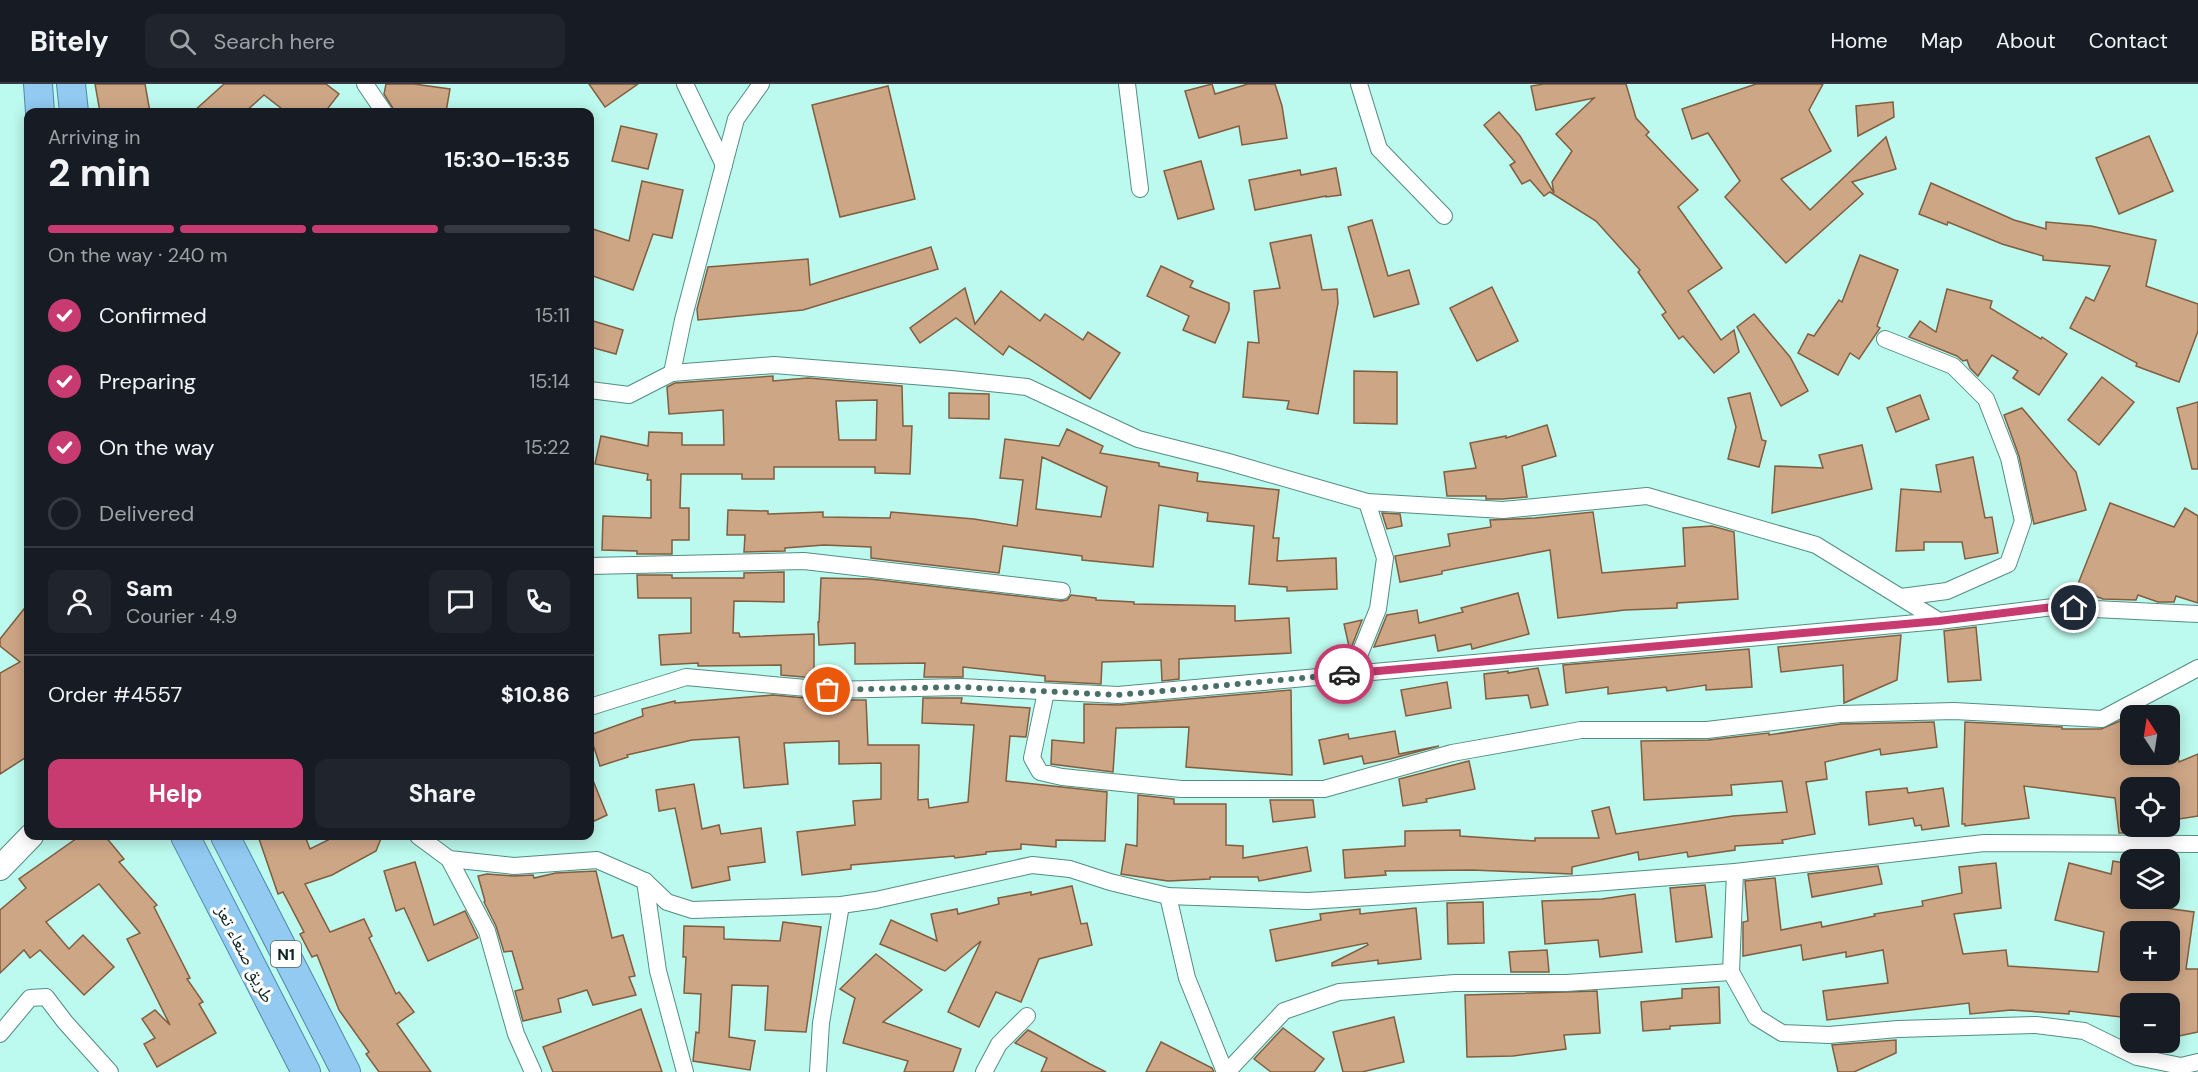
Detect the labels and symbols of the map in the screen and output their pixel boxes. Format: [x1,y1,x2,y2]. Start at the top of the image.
pin [2048,582,2099,633]
courier [1314,644,1374,704]
pin [802,664,853,715]
north arrow [2120,705,2180,765]
street label: طريق صنعاء تعز [210,900,280,1007]
road number: N1 [271,941,301,967]

